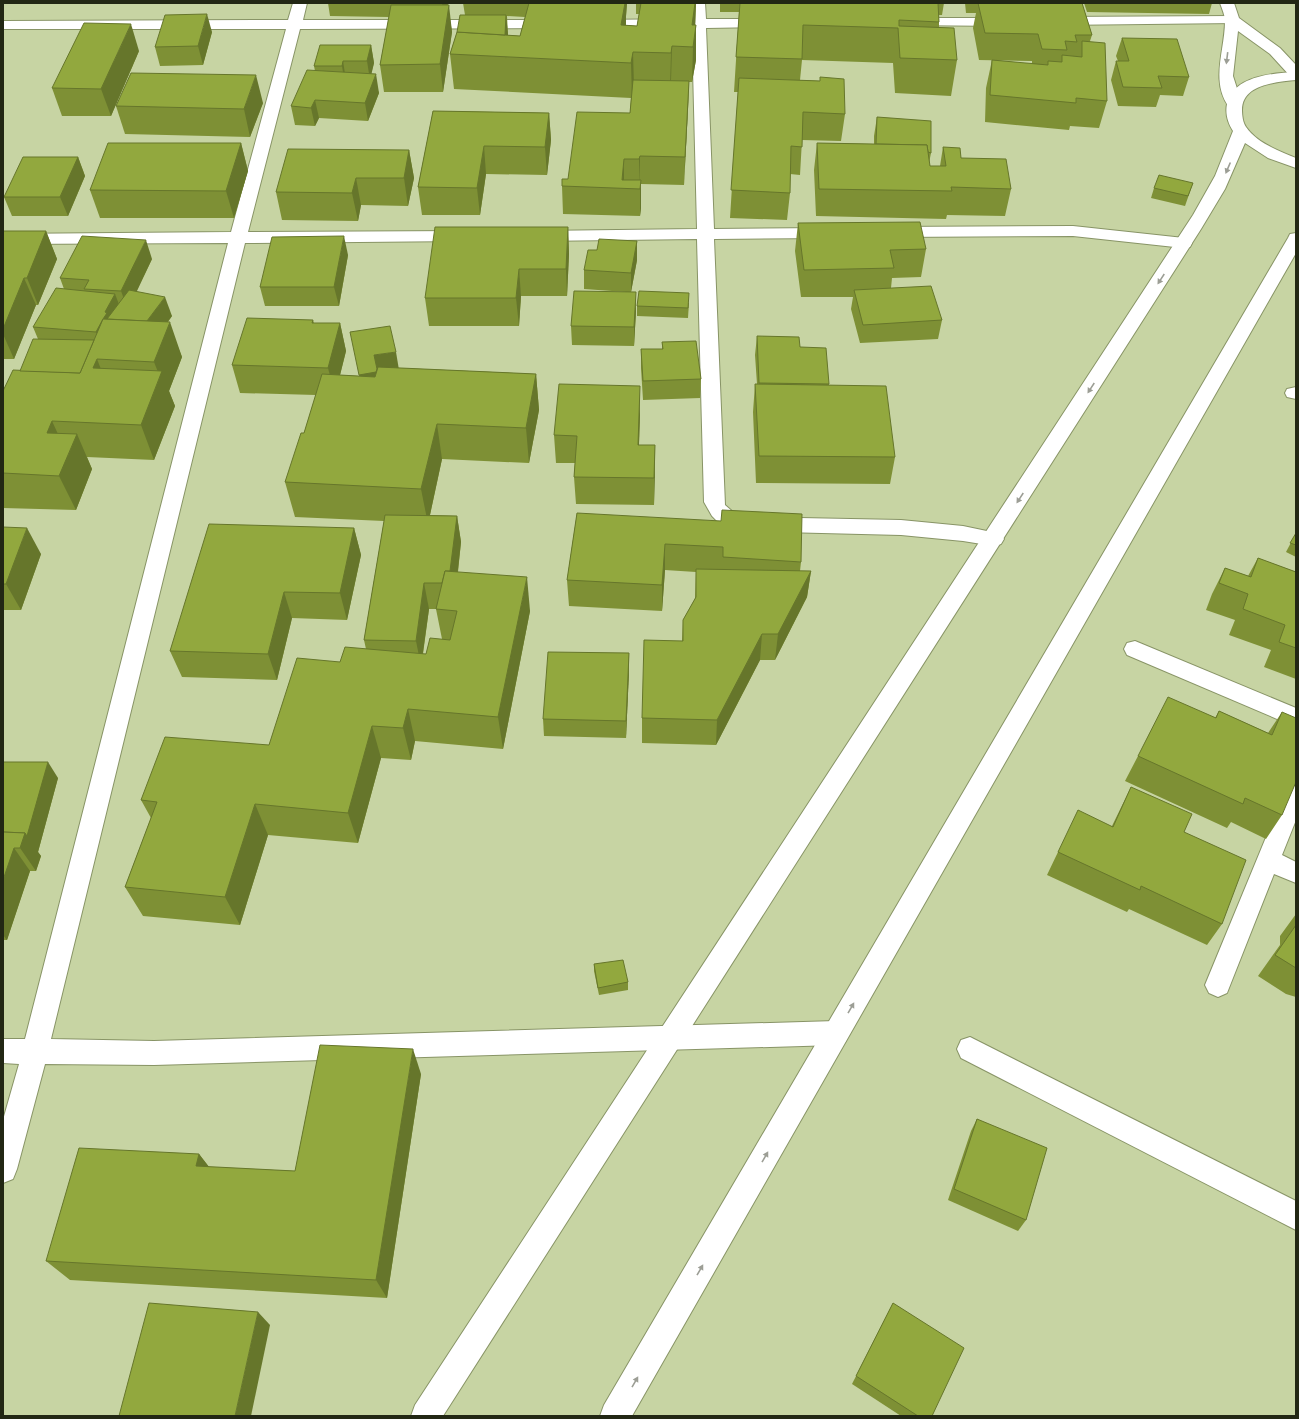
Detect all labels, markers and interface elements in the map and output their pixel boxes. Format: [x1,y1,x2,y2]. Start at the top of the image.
one-way arrow [1224,52,1231,64]
one-way arrow [1225,162,1231,174]
one-way arrow [1157,274,1165,284]
one-way arrow [1087,383,1095,393]
one-way arrow [1017,492,1024,503]
one-way arrow [847,1002,854,1014]
one-way arrow [761,1151,768,1163]
one-way arrow [696,1264,703,1276]
one-way arrow [631,1376,638,1388]

